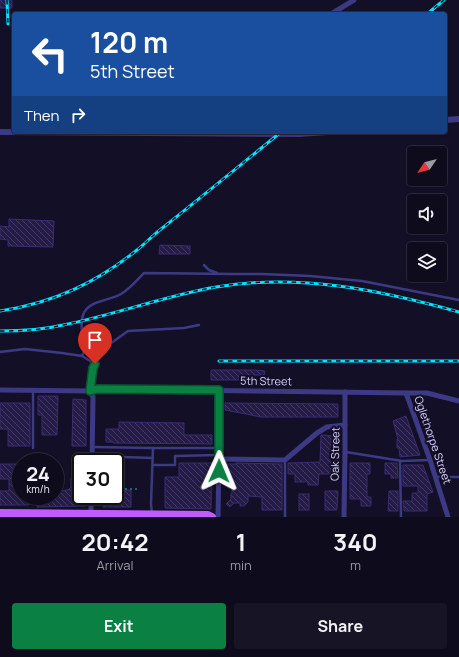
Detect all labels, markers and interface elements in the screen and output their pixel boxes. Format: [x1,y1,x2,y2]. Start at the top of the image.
text: 120 m [90,23,168,61]
icon: left [24,28,76,80]
text: 5th Street [90,59,175,83]
icon: right [67,104,89,126]
text: Then [24,105,59,126]
north arrow [407,146,447,186]
map controls [407,146,447,282]
button: sound [407,194,447,234]
button: layers [407,242,447,282]
pin [78,323,112,364]
icon: arrive [84,329,106,351]
street label: 5th Street [240,373,292,388]
street label: Oglethorpe Street [411,394,456,486]
street label: Oak Street [327,427,342,481]
position arrow [198,450,240,492]
speed limit sign: 30 [72,453,124,505]
text: 24 [26,460,50,487]
text: km/h [26,482,50,496]
text: 20:42 [81,525,149,558]
text: 1 [236,525,246,558]
text: 340 [333,525,378,558]
text: Arrival [96,556,134,574]
text: min [230,556,252,574]
text: m [350,556,361,574]
button: Exit [12,603,226,649]
button: Share [234,603,447,649]

